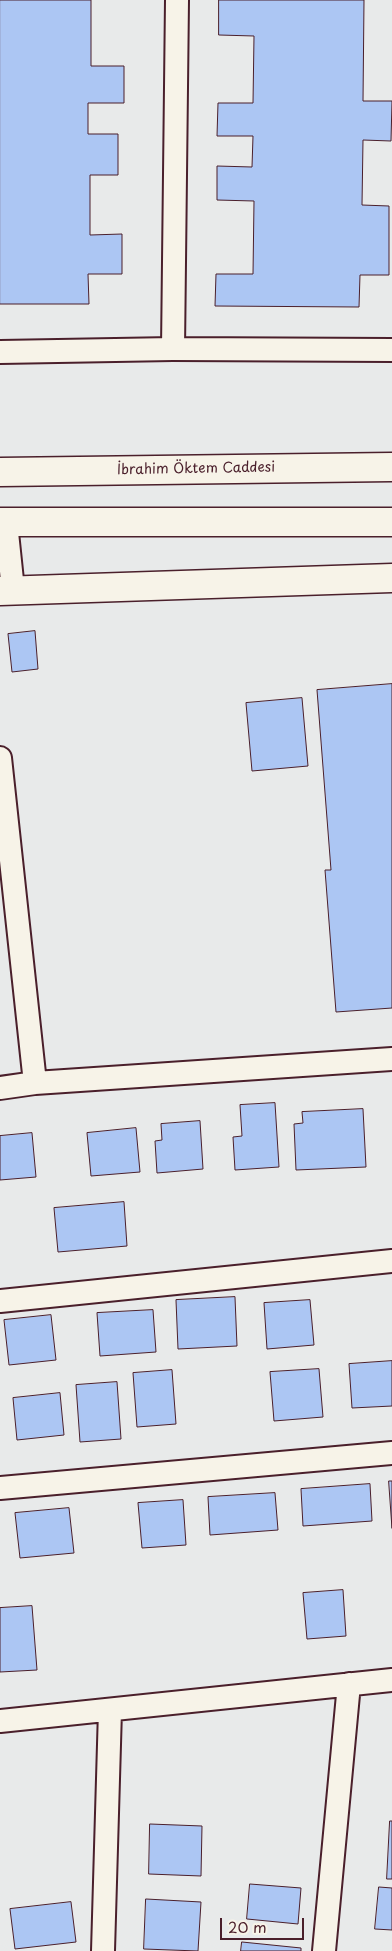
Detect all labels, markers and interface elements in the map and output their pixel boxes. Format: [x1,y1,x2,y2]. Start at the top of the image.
street label: İbrahim Öktem Caddesi [117,459,275,479]
scale bar [222,1908,306,1940]
text: 20 m [228,1915,267,1938]

